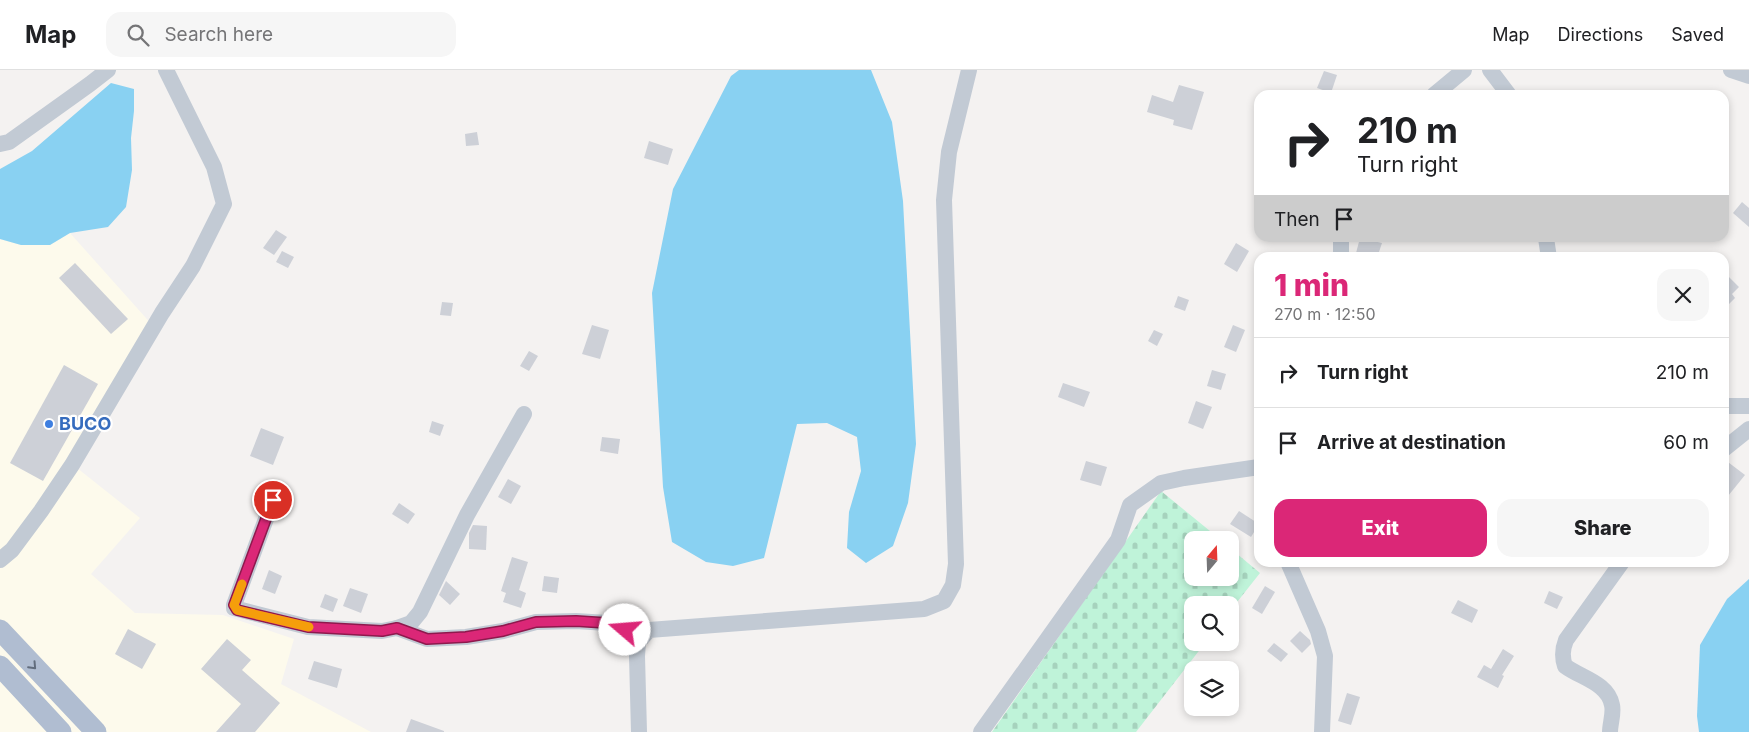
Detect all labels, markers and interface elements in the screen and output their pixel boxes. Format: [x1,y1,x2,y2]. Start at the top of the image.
search box [106,12,456,57]
text: Map [25,20,76,49]
icon: search [124,21,152,49]
text: Search here [164,23,273,46]
text: Map [1492,24,1530,45]
text: Directions [1558,24,1643,45]
text: Saved [1671,24,1724,45]
text: 210 m [1357,109,1458,151]
icon: right [1274,110,1339,175]
text: Turn right [1357,151,1458,177]
icon: arrive [1330,205,1358,233]
text: Then [1274,208,1320,231]
text: 1 min [1274,267,1349,303]
button: close [1657,269,1709,321]
text: 270 m · 12:50 [1274,304,1375,324]
icon: right [1274,359,1302,387]
text: Turn right [1317,361,1408,384]
text: 210 m [1656,361,1709,384]
place label: BUCO [59,413,111,434]
marker: BUCO [43,418,55,430]
icon: arrive [1274,429,1302,457]
text: Arrive at destination [1317,431,1506,454]
text: 60 m [1663,431,1709,454]
pin [252,479,294,521]
icon: arrive [259,486,287,514]
button: Exit [1274,499,1487,557]
button: Share [1497,499,1709,557]
north arrow [1184,531,1239,586]
map controls [1184,531,1239,716]
button: search [1184,596,1239,651]
position arrow [598,603,650,655]
one-way arrow [27,660,36,669]
button: layers [1184,661,1239,716]

